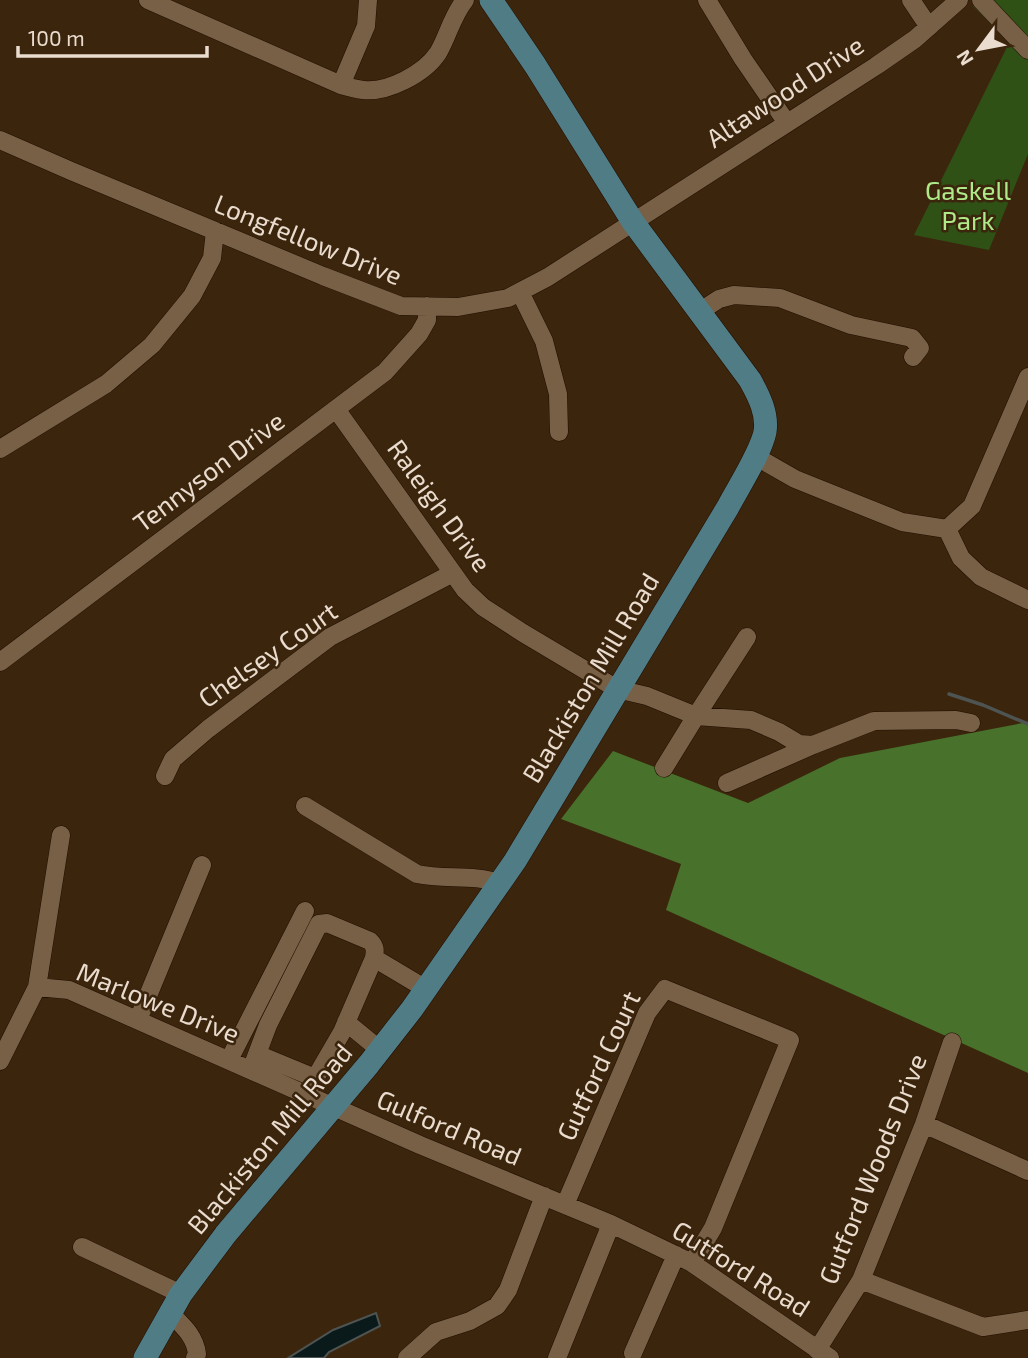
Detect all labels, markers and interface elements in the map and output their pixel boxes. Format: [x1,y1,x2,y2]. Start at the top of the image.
scale bar [18,14,206,58]
north arrow [944,14,1014,84]
text: 100 m [28,25,85,50]
street label: Altawood Drive [700,28,869,153]
text: N [951,46,978,70]
park label: Gaskell Park [925,174,1011,235]
street label: Longfellow Drive [210,187,407,290]
street label: Tennyson Drive [127,404,290,538]
street label: Raleigh Drive [382,433,498,577]
street label: Blackiston Mill Road [515,567,665,788]
street label: Chelsey Court [192,594,343,713]
street label: Marlowe Drive [73,955,244,1048]
street label: Gutford Court [550,986,646,1145]
street label: Blackiston Mill Road [180,1037,358,1240]
street label: Gutford Woods Drive [811,1049,932,1288]
street label: Gulford Road [373,1082,526,1171]
street label: Gutford Road [667,1213,816,1322]

